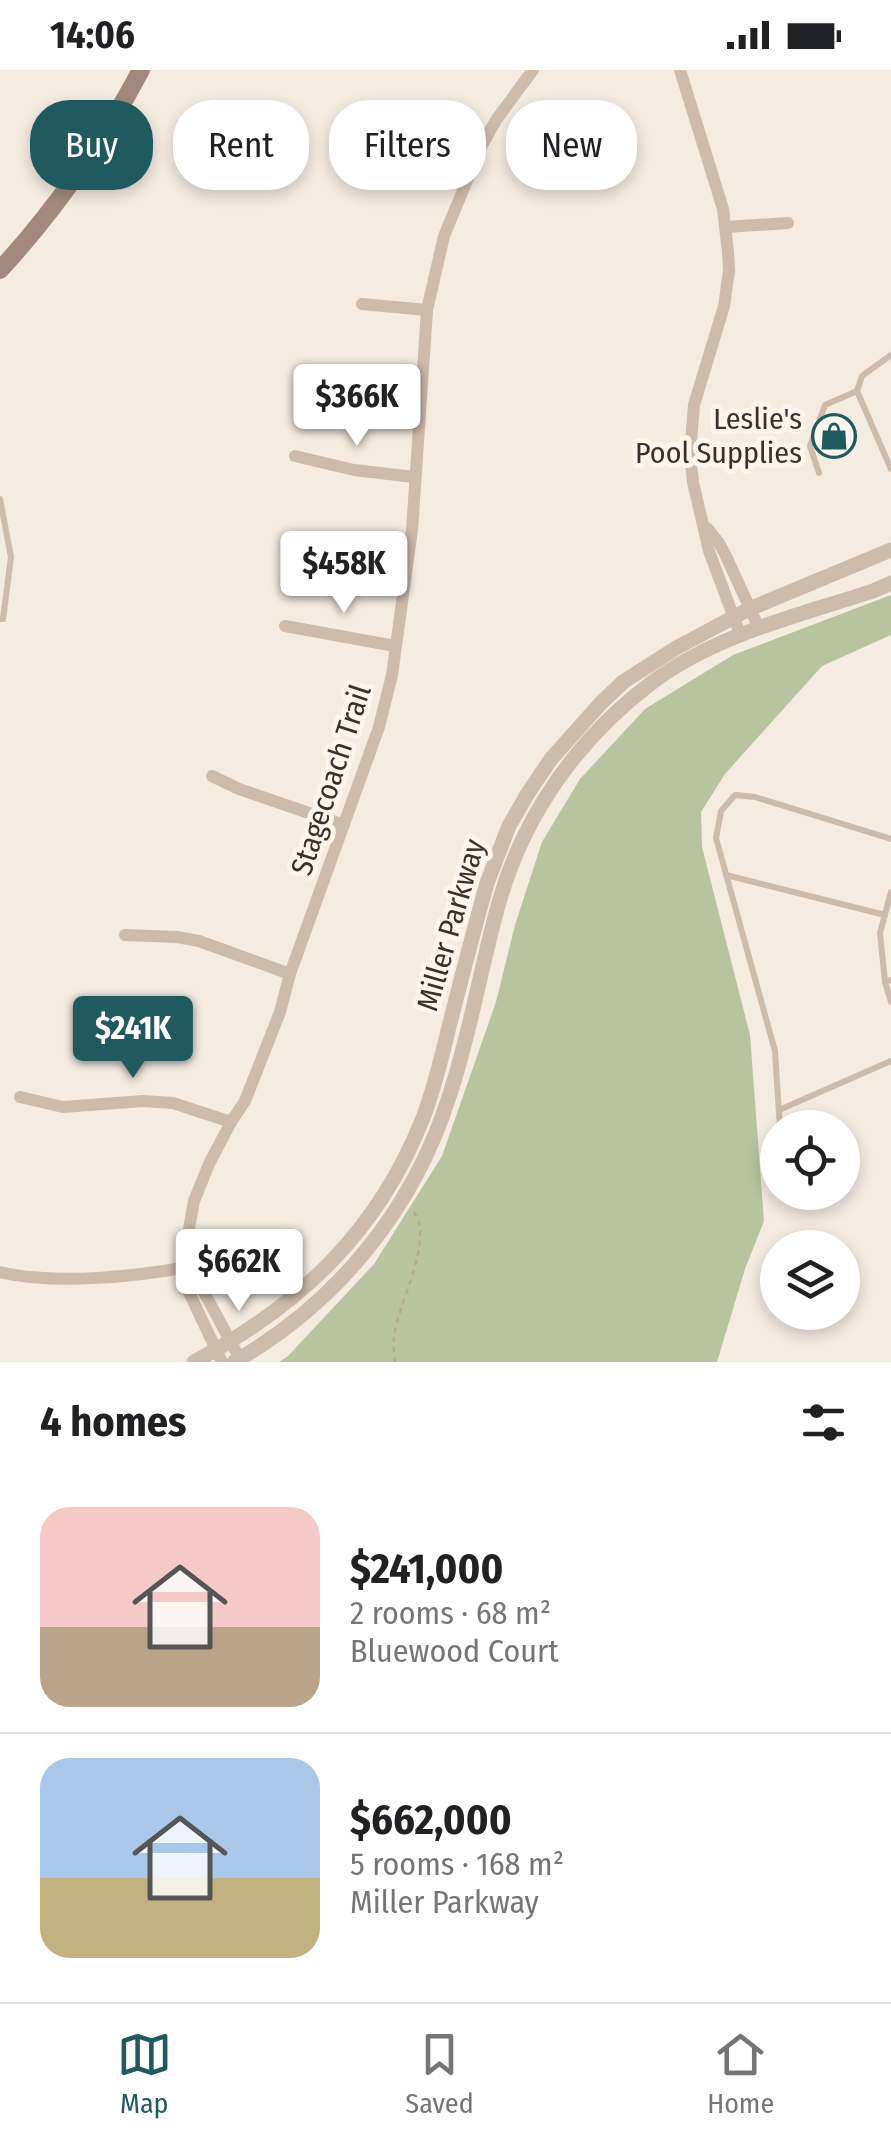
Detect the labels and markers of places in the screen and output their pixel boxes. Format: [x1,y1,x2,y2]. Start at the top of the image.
pin: $366K [287,364,427,449]
place label: Leslie's Pool Supplies [635,401,802,471]
shop icon: Leslie's Pool Supplies [811,413,857,459]
pin: $458K [274,531,414,616]
pin: $241K [63,996,203,1081]
pin: $662K [169,1229,309,1314]

